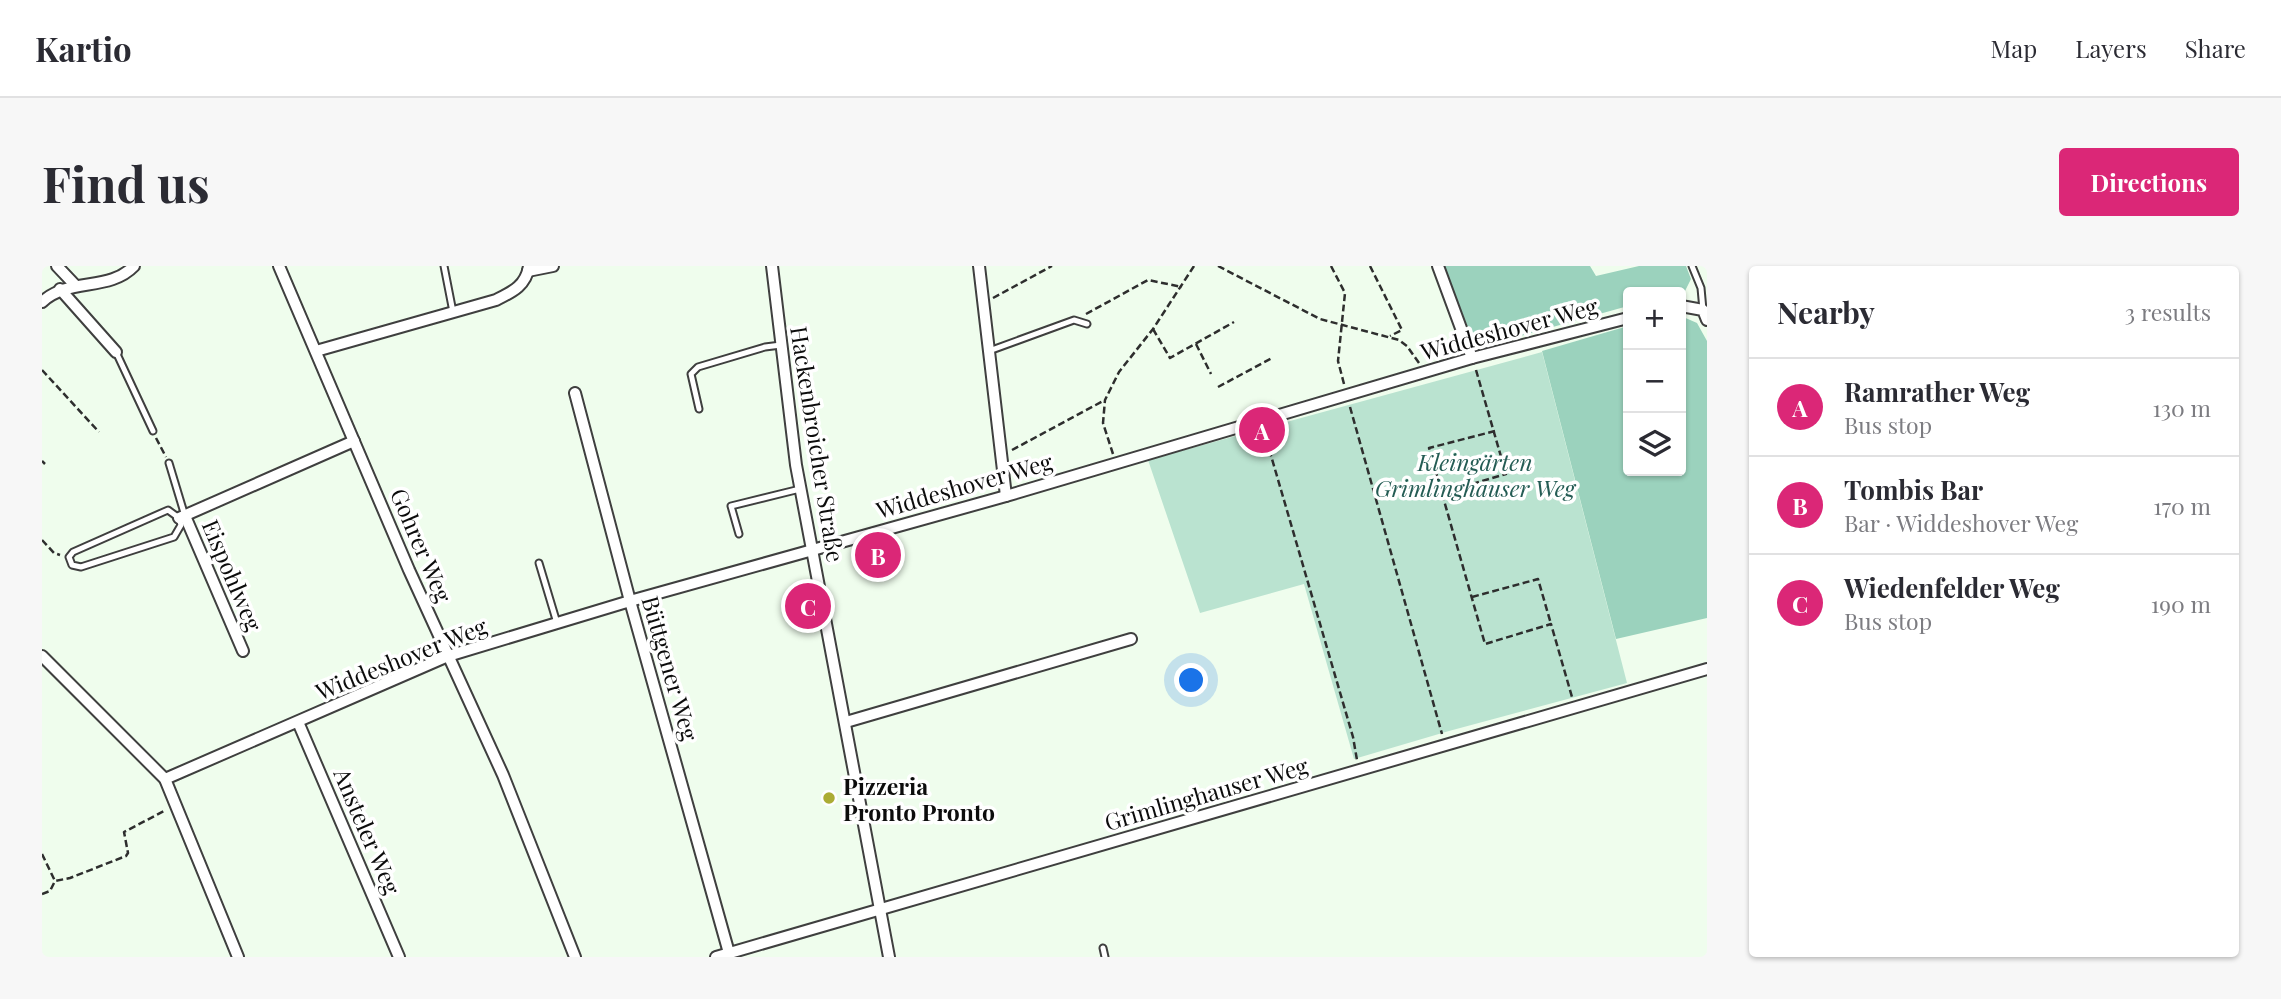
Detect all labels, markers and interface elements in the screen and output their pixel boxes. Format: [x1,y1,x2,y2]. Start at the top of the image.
text: Kartio [35,26,132,70]
text: Map [1991,32,2037,64]
text: Layers [2075,32,2147,64]
text: Share [2185,32,2246,64]
button: Directions [2059,148,2239,216]
text: Find us [42,150,210,215]
map controls [1623,287,1686,476]
button: + [1623,287,1686,350]
street label: Widdeshover Weg [1416,289,1601,367]
text: Nearby [1777,292,1875,332]
text: 3 results [2125,296,2211,327]
street label: Hackenbroicher Straße [784,324,852,564]
button: − [1623,350,1686,413]
text: Ramrather Weg [1844,374,2030,409]
text: A [1792,392,1808,423]
text: 130 m [2153,392,2211,423]
pin: A [1239,404,1285,456]
text: Bus stop [1844,409,1932,440]
button: layers [1623,413,1686,476]
street label: Widdeshover Weg [871,445,1056,525]
park label: Kleingärten Grimlinghauser Weg [1375,446,1577,503]
text: Tombis Bar [1844,472,1983,507]
street label: Gohrer Weg [384,483,460,607]
text: B [1792,490,1808,521]
text: 170 m [2153,490,2211,521]
text: Bar · Widdeshover Weg [1844,507,2078,538]
street label: Eispohlweg [196,515,270,635]
pin: B [855,529,901,581]
text: Wiedenfelder Weg [1844,570,2060,605]
pin: C [785,580,831,632]
text: C [1792,588,1808,619]
text: 190 m [2151,588,2211,619]
street label: Büttgener Weg [636,592,706,744]
text: Bus stop [1844,605,1932,636]
street label: Widdeshover Weg [310,610,491,707]
your location [1174,663,1208,697]
street label: Grimlinghauser Weg [1101,749,1311,837]
street label: Ansteler Weg [327,762,408,899]
place label: Pizzeria Pronto Pronto [843,770,995,827]
marker: Pizzeria Pronto Pronto [821,790,837,806]

